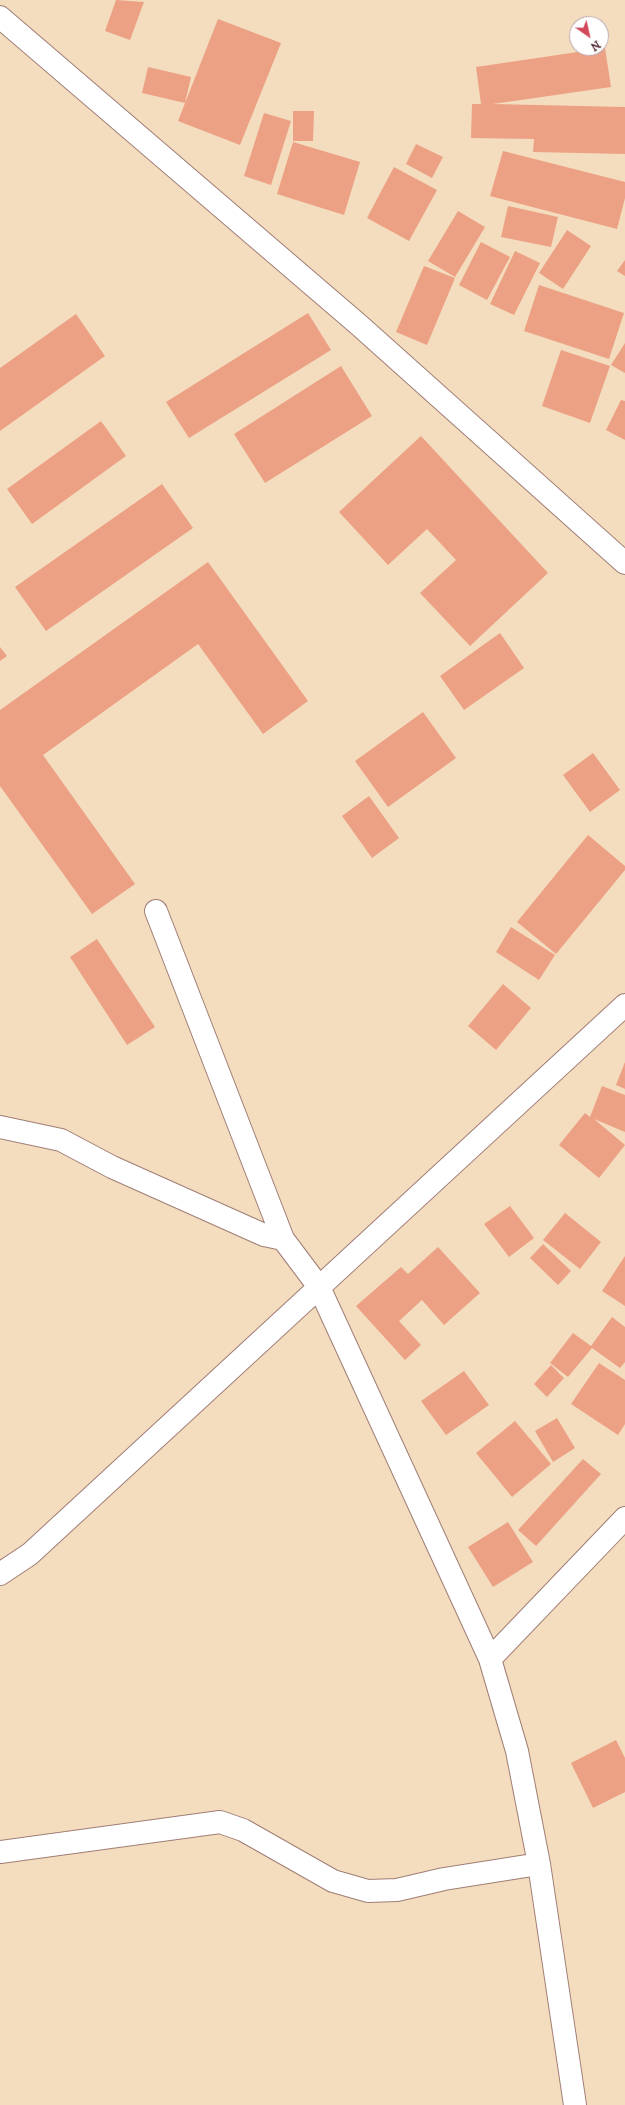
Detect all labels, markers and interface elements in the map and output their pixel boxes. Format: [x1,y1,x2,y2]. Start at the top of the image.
north arrow [569,16,609,56]
text: N [587,37,603,53]

